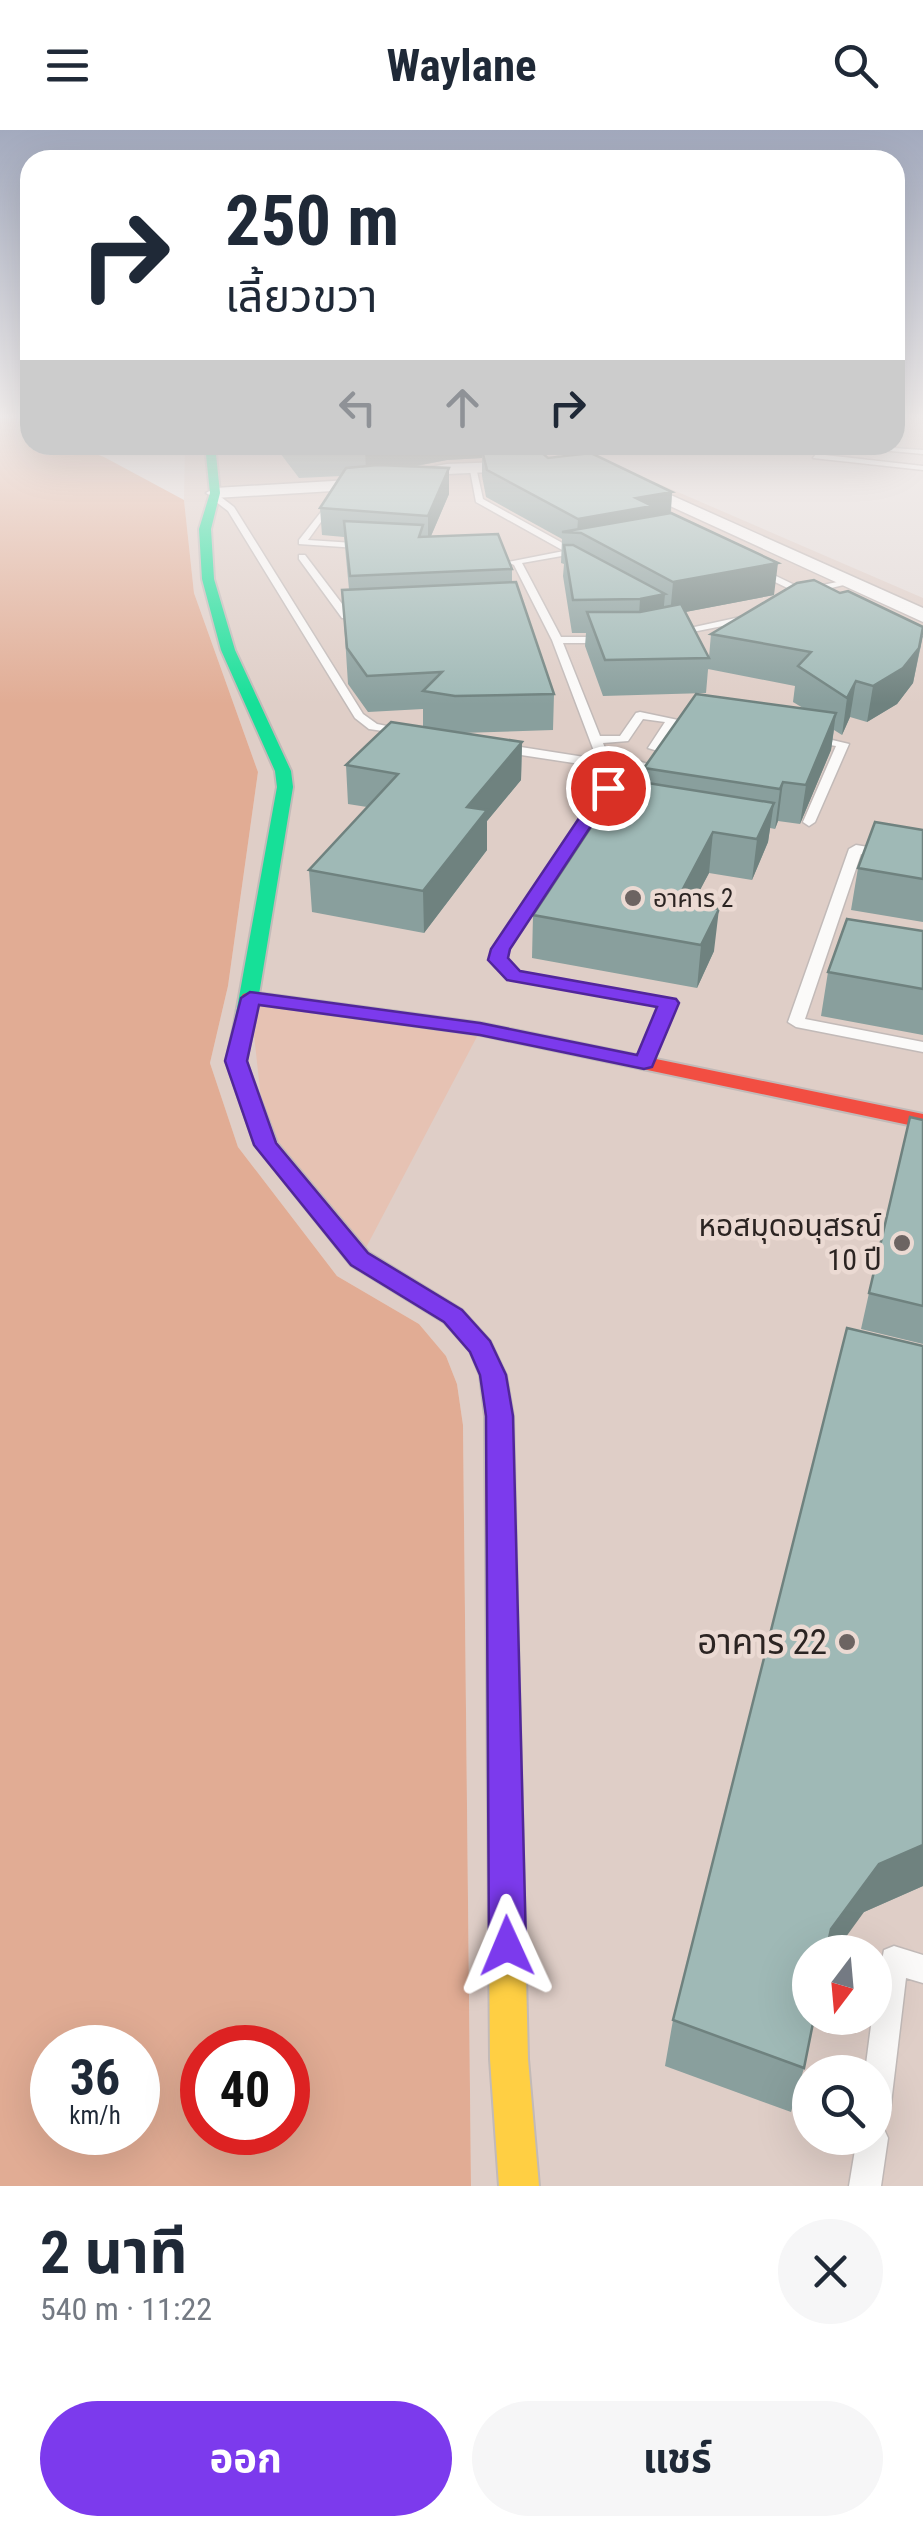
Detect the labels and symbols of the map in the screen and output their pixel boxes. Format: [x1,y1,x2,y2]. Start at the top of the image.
pin [566,746,651,831]
place label: อาคาร 2 [653,884,733,913]
marker: อาคาร 2 [622,887,644,909]
place label: หอสมุดอนุสรณ์ 10 ปี [698,1208,882,1277]
marker: หอสมุดอนุสรณ์ 10 ปี [891,1232,913,1254]
place label: อาคาร 22 [697,1622,827,1663]
marker: อาคาร 22 [836,1631,858,1653]
position arrow [455,1894,559,1998]
north arrow [792,1935,892,2035]
speed limit sign: 40 [180,2025,310,2155]

